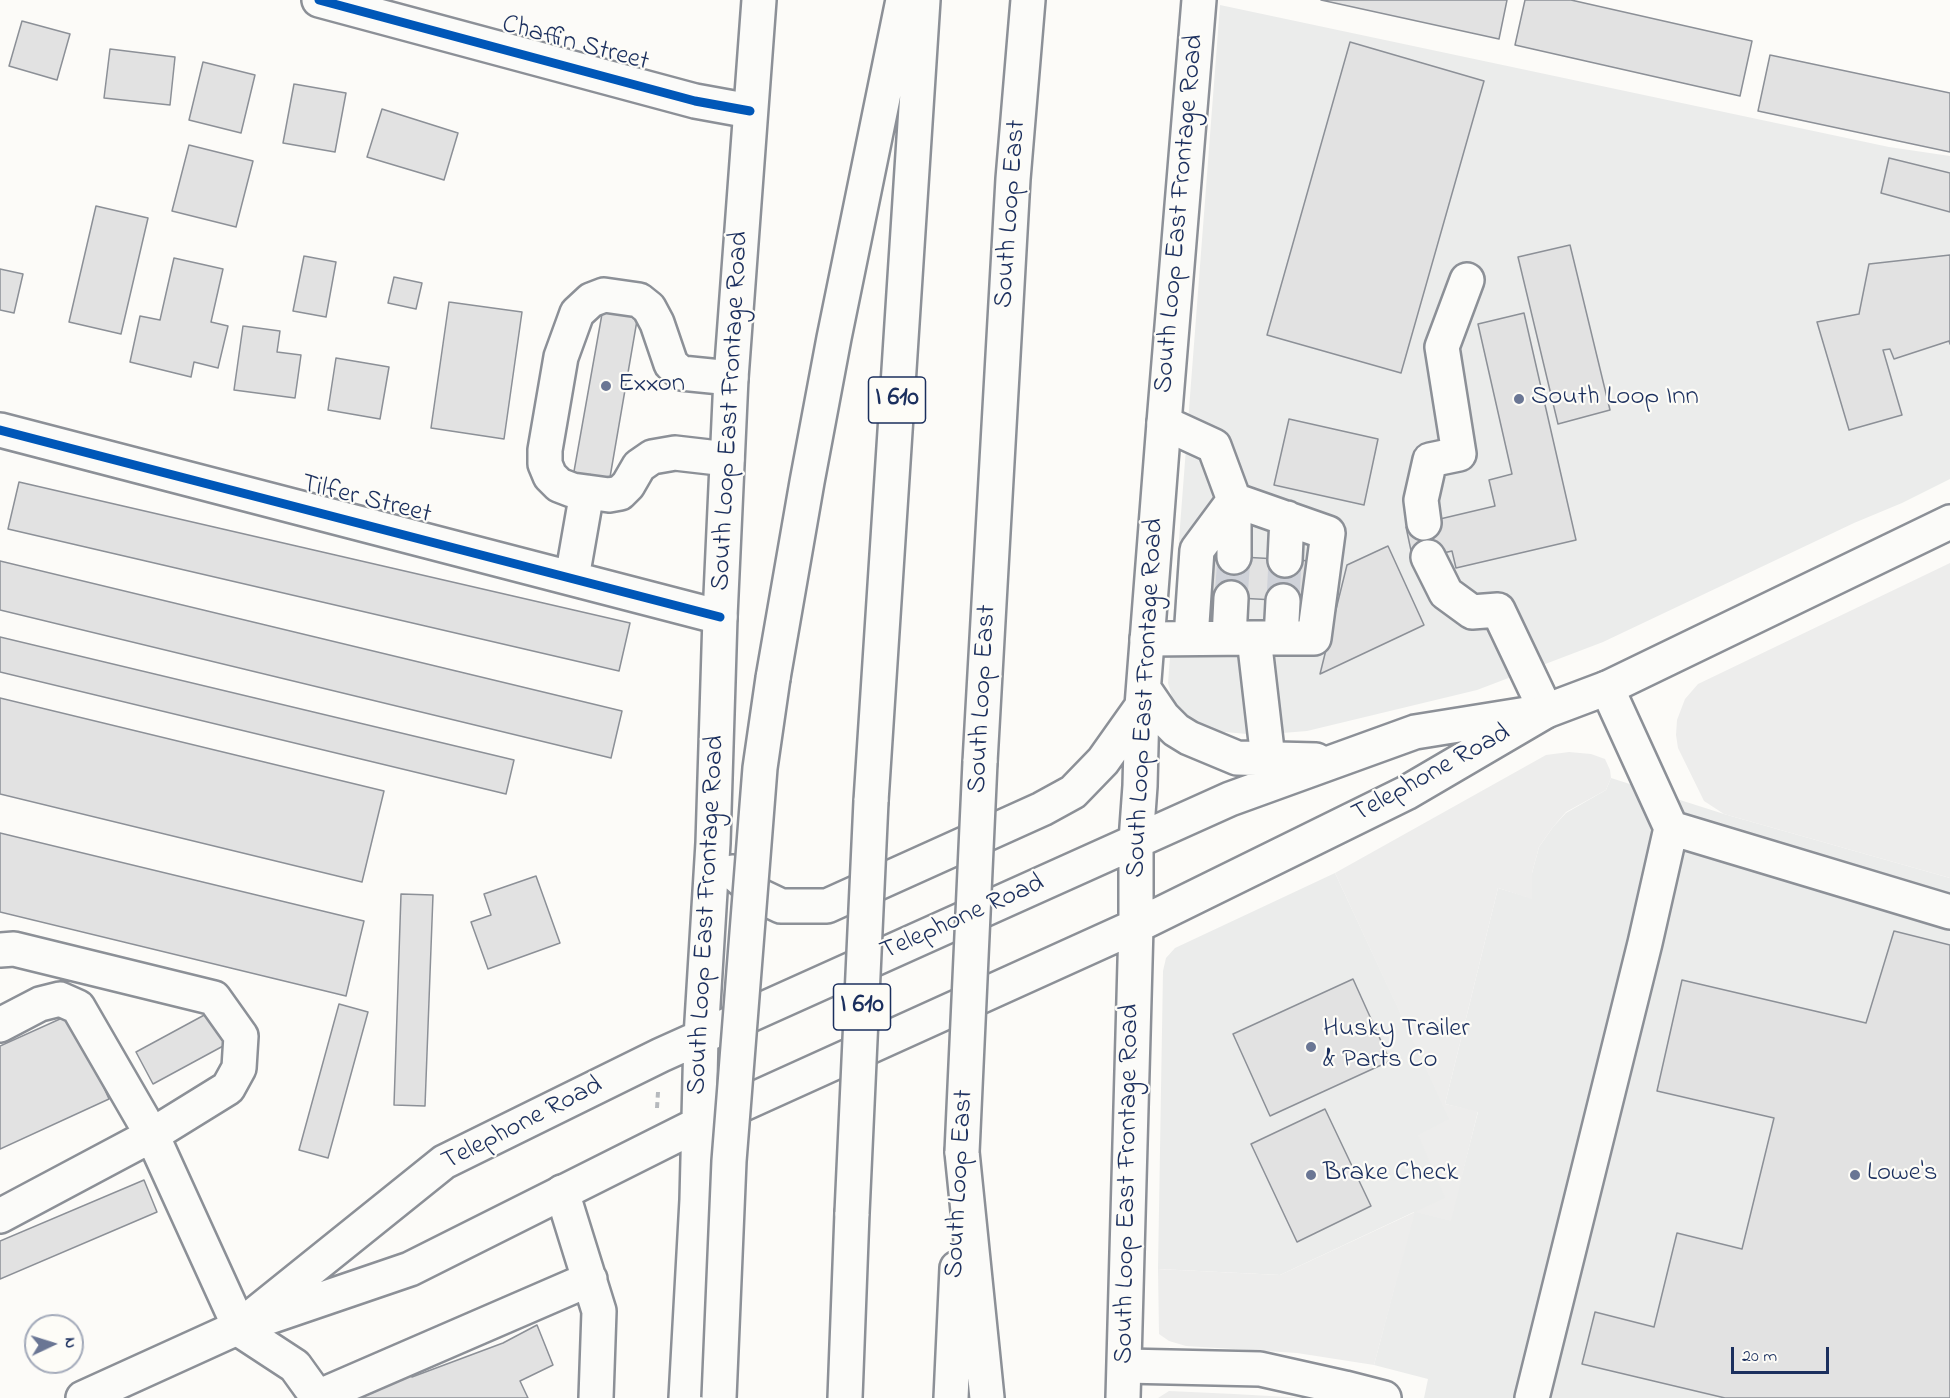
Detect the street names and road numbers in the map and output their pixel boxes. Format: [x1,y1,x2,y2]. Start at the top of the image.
street label: Chaffin Street [498,10,652,80]
street label: South Loop East Frontage Road [1149,33,1213,395]
street label: South Loop East [989,119,1035,309]
street label: South Loop East Frontage Road [706,230,758,592]
road number: I 610 [868,377,926,423]
street label: Tilfer Street [298,469,434,533]
street label: South Loop East Frontage Road [1121,517,1173,879]
street label: South Loop East [963,604,1005,794]
street label: Telephone Road [1347,718,1517,832]
street label: South Loop East Frontage Road [682,734,734,1096]
street label: Telephone Road [876,868,1050,970]
road number: I 610 [834,984,890,1030]
street label: South Loop East Frontage Road [1110,1004,1148,1364]
street label: Telephone Road [437,1071,609,1179]
street label: South Loop East [940,1089,982,1279]

